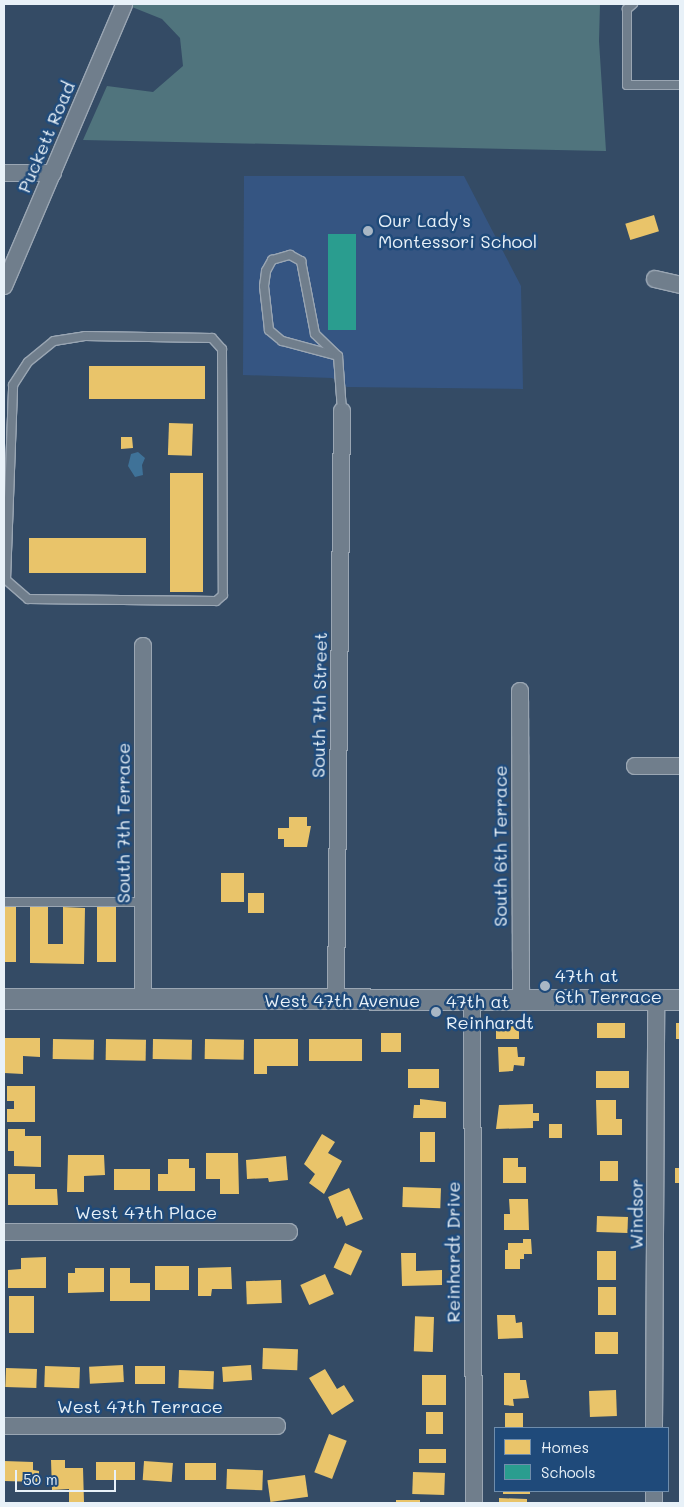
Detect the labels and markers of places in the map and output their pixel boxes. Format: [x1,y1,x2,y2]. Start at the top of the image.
place label: Our Lady's Montessori School [378,210,537,252]
marker: Our Lady's Montessori School [362,225,374,237]
place label: 47th at 6th Terrace [555,965,662,1008]
marker: 47th at 6th Terrace [539,980,551,992]
place label: 47th at Reinhardt [446,991,534,1034]
marker: 47th at Reinhardt [430,1006,442,1018]

